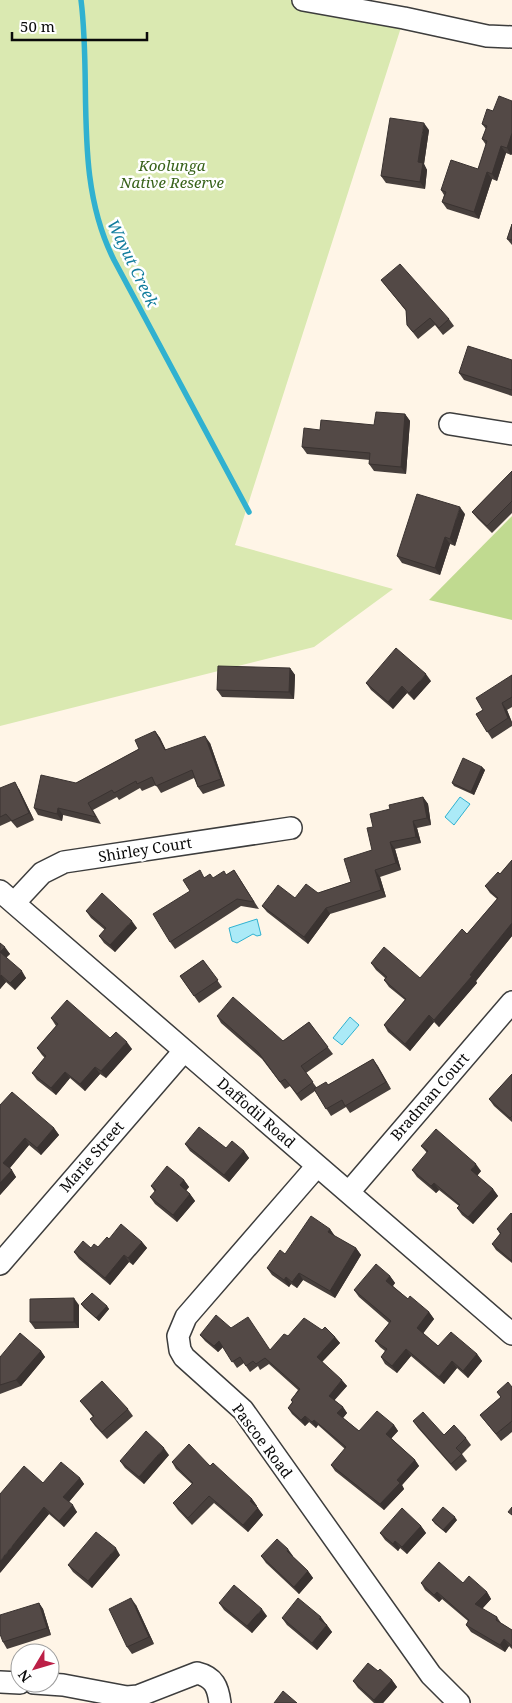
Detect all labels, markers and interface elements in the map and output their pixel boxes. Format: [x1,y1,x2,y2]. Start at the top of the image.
scale bar [12,10,148,42]
text: 50 m [20,16,55,36]
park label: Koolunga Native Reserve [119,155,224,192]
water label: Wayut Creek [102,215,164,311]
street label: Shirley Court [97,832,193,866]
street label: Bradman Court [386,1048,473,1144]
street label: Daffodil Road [213,1073,300,1152]
street label: Marie Street [55,1117,128,1196]
street label: Pascoe Road [228,1399,297,1482]
north arrow [10,1643,60,1693]
text: N [13,1666,35,1687]

